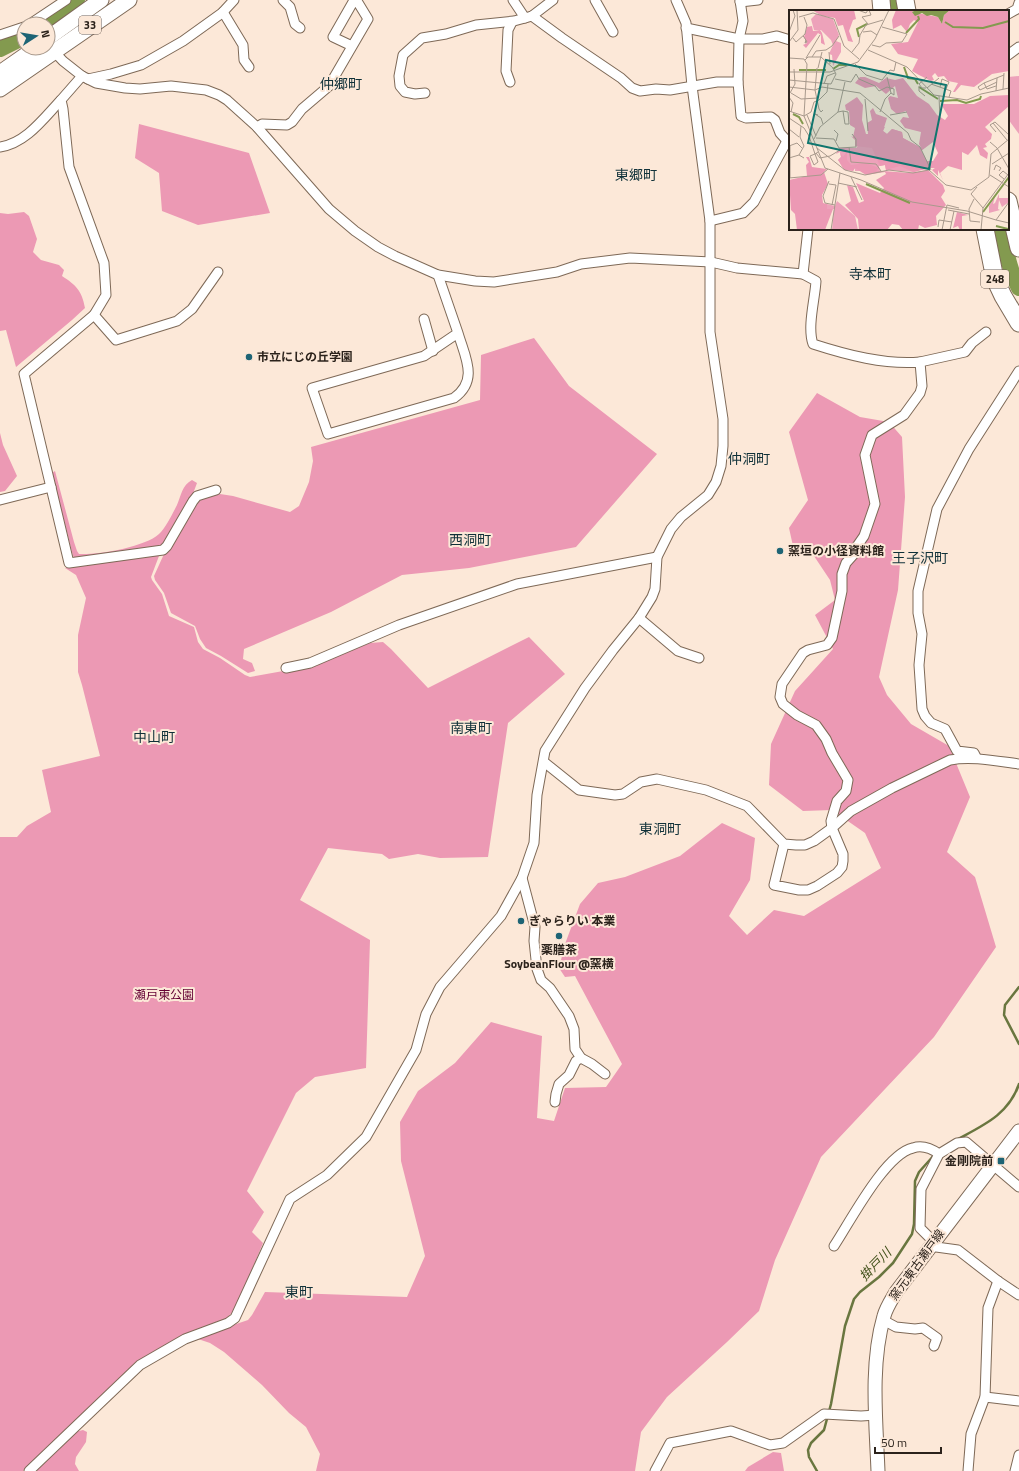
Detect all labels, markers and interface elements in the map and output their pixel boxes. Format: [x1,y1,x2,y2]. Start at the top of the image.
inset map [789,10,1009,230]
north arrow [16,16,56,56]
road number: 33 [79,16,101,34]
text: N [37,29,54,39]
district label: 仲郷町 [320,73,362,94]
district label: 東郷町 [615,164,657,185]
district label: 寺本町 [849,263,891,284]
road number: 248 [981,270,1009,288]
place label: 市立にじの丘学園 [257,347,353,366]
marker: 市立にじの丘学園 [244,352,254,362]
district label: 仲洞町 [728,448,770,469]
district label: 西洞町 [449,529,491,550]
place label: 窯垣の小径資料館 [788,541,884,560]
marker: 窯垣の小径資料館 [775,546,785,556]
district label: 王子沢町 [892,547,948,568]
district label: 南東町 [450,717,492,738]
district label: 中山町 [133,726,175,747]
district label: 東洞町 [639,818,681,839]
place label: ぎゃらりい 本業 [529,911,615,930]
marker: ぎゃらりい 本業 [516,916,526,926]
marker: 薬膳茶 SoybeanFlour @窯横 [554,931,564,941]
place label: 薬膳茶 SoybeanFlour @窯横 [504,940,614,973]
park label: 瀬戸東公園 [134,985,194,1004]
place label: 金剛院前 [945,1151,993,1170]
marker: 金剛院前 [996,1156,1006,1166]
street label: 窯元東古瀬戸線 [884,1225,949,1304]
water label: 掛戸川 [854,1242,897,1285]
district label: 東町 [285,1281,313,1302]
scale bar [875,1429,941,1455]
text: 50 m [881,1433,907,1452]

